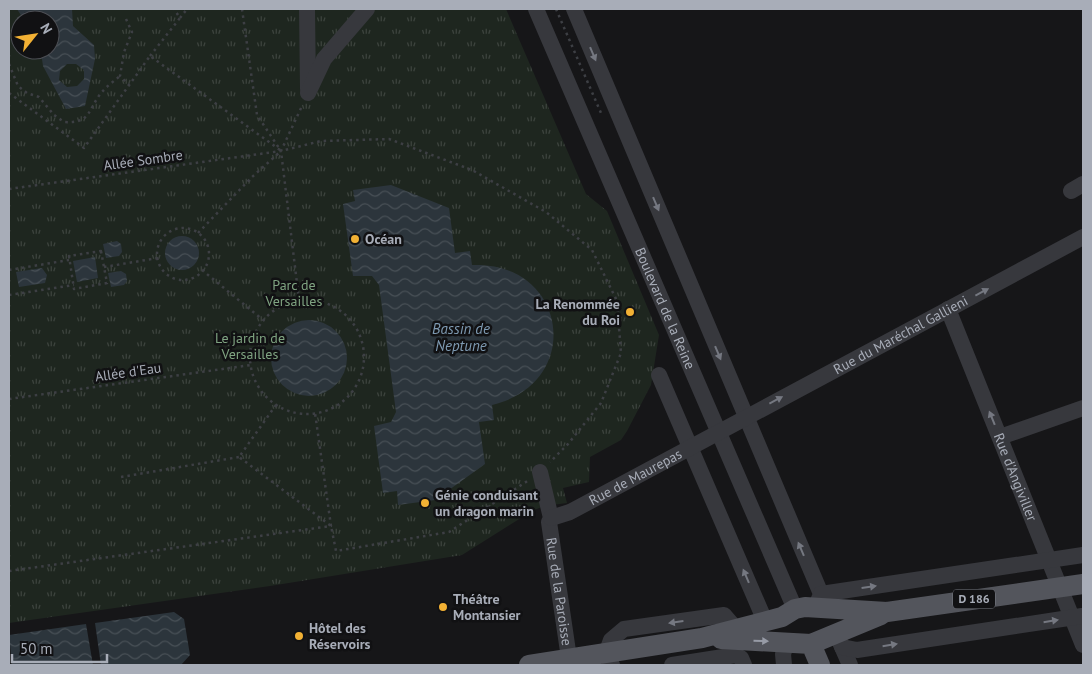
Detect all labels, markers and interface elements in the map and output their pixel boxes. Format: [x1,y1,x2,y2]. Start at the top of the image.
north arrow [10,10,60,60]
text: N [36,20,56,37]
one-way arrow [589,47,597,61]
street label: Allée Sombre [102,146,184,174]
one-way arrow [652,196,660,211]
place label: Océan [365,230,402,248]
marker: Océan [349,233,361,245]
street label: Boulevard de la Reine [631,245,699,372]
park label: Parc de Versailles [265,276,322,310]
one-way arrow [974,288,989,296]
street label: Rue du Maréchal Gallieni [830,291,971,378]
place label: La Renommée du Roi [536,295,620,329]
marker: La Renommée du Roi [624,306,636,318]
water label: Bassin de Neptune [432,319,490,355]
park label: Le jardin de Versailles [215,329,285,363]
one-way arrow [715,346,723,360]
street label: Allée d'Eau [94,358,162,386]
one-way arrow [769,396,783,404]
one-way arrow [988,410,996,425]
street label: Rue d'Angiviller [990,430,1041,524]
street label: Rue de Maurepas [586,445,685,509]
place label: Génie conduisant un dragon marin [435,486,538,520]
marker: Génie conduisant un dragon marin [419,497,431,509]
street label: Rue de la Paroisse [542,536,576,647]
one-way arrow [797,542,805,556]
one-way arrow [742,569,750,583]
one-way arrow [861,583,877,591]
place label: Théâtre Montansier [453,590,521,624]
road number: D 186 [953,590,995,608]
marker: Théâtre Montansier [437,601,449,613]
one-way arrow [1044,616,1060,624]
one-way arrow [668,618,684,626]
place label: Hôtel des Réservoirs [309,619,371,653]
marker: Hôtel des Réservoirs [293,630,305,642]
scale bar [12,632,108,664]
one-way arrow [753,637,769,645]
text: 50 m [20,639,53,658]
one-way arrow [883,640,899,648]

